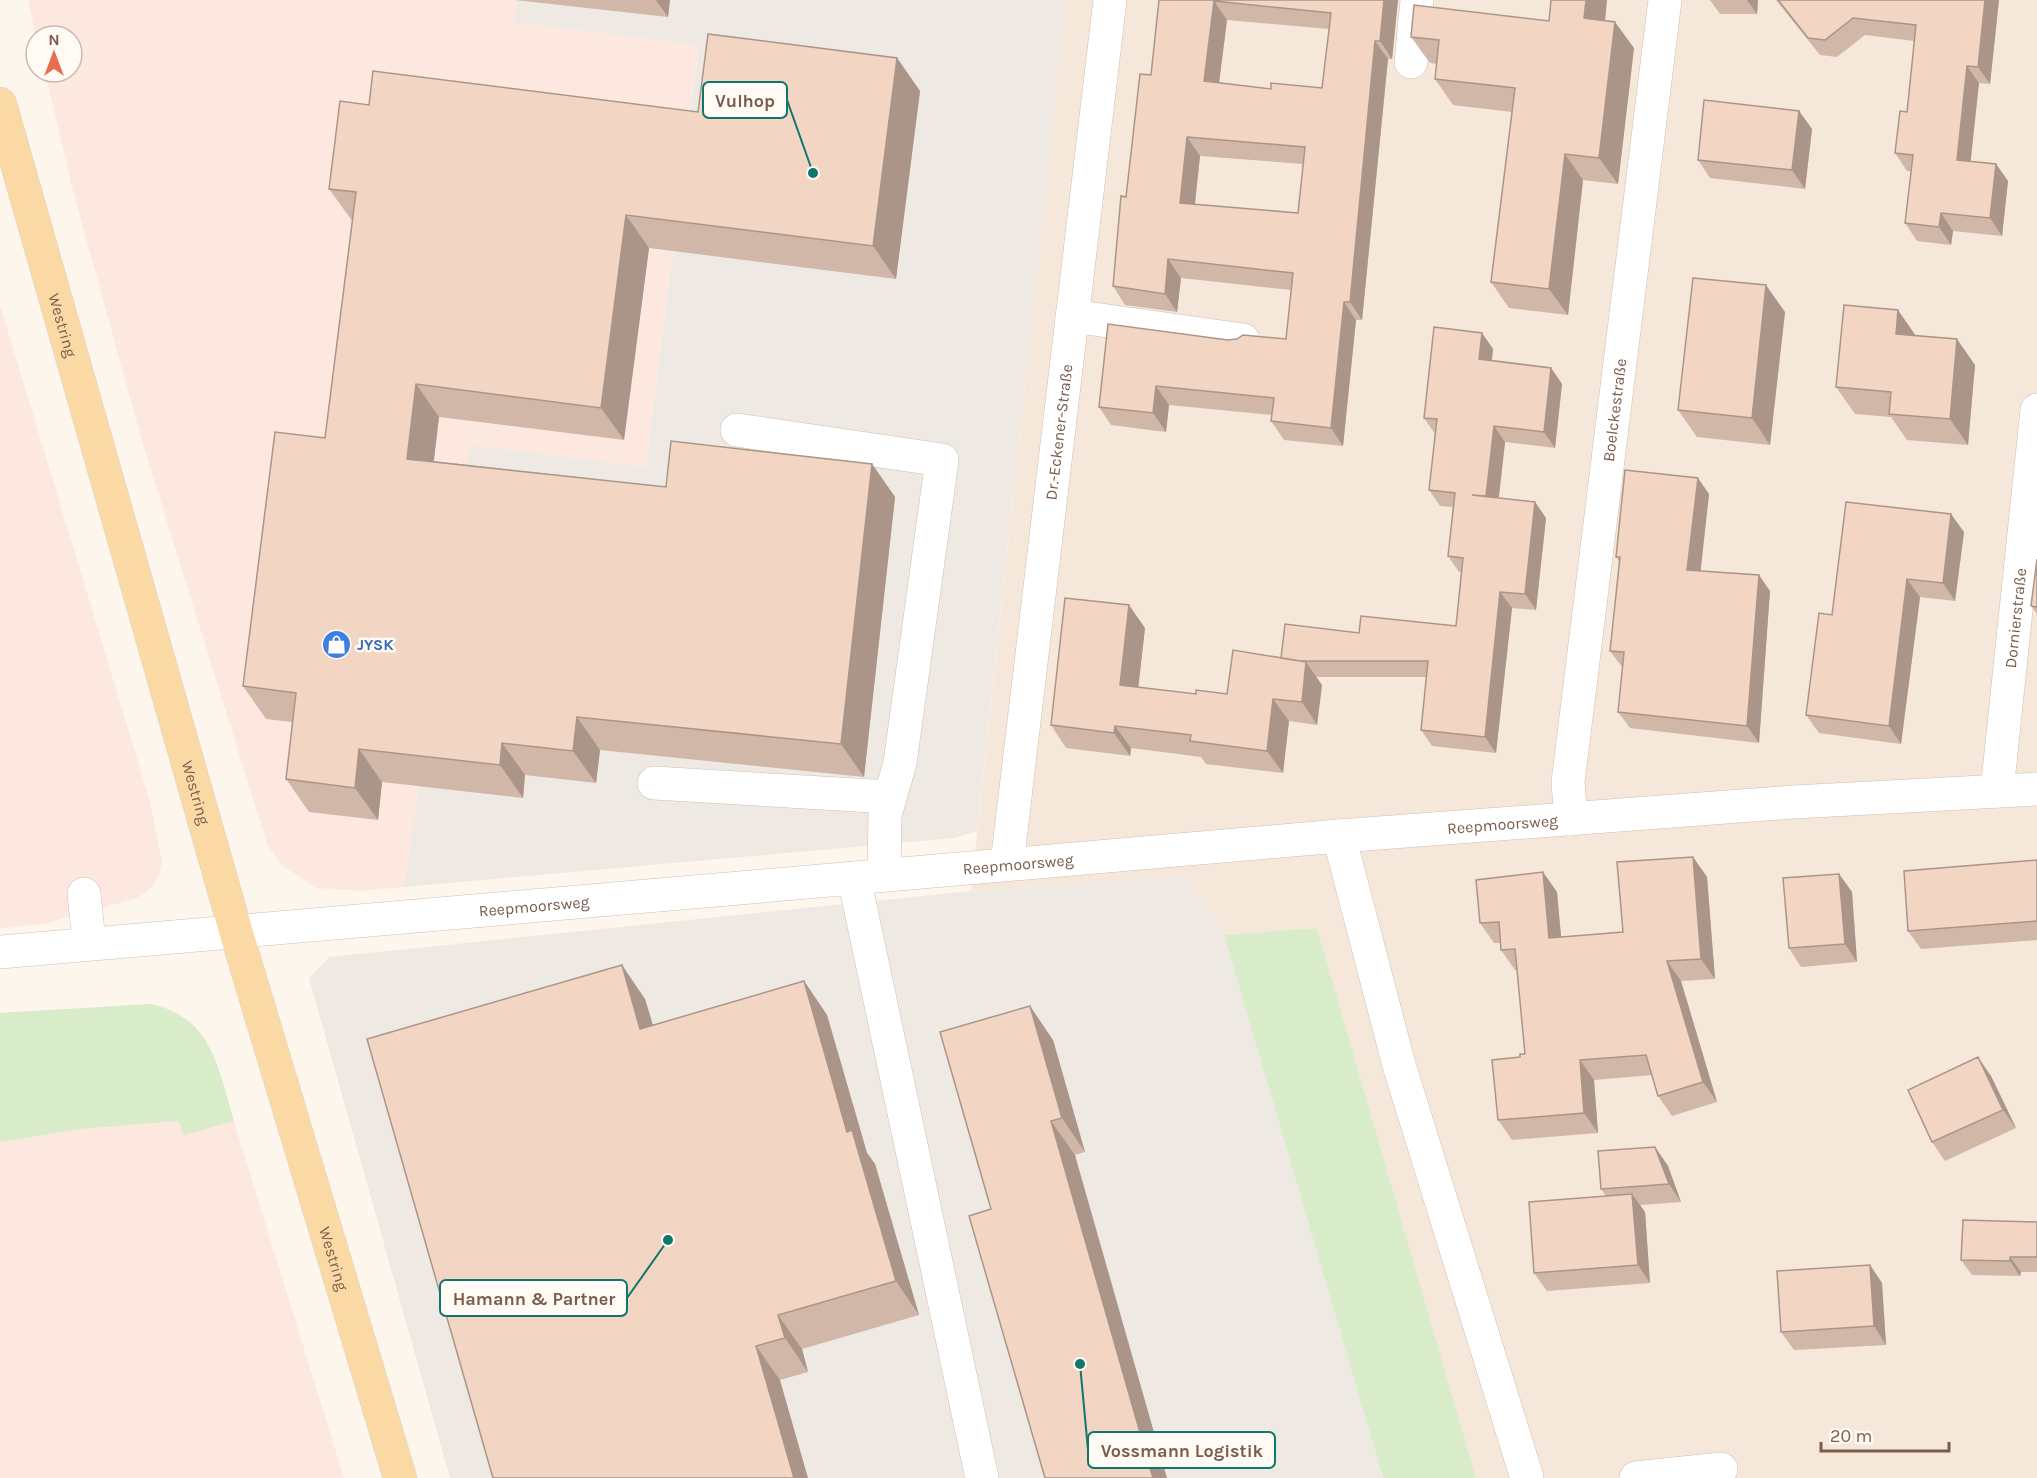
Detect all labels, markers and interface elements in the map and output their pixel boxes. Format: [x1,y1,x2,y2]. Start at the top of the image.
north arrow [24,24,84,84]
text: N [48,30,60,49]
callout: Vulhop [703,82,787,118]
text: Vulhop [715,90,775,112]
street label: Westring [44,291,81,360]
street label: Boelckestraße [1599,357,1630,463]
street label: Dr.-Eckener-Straße [1041,363,1077,501]
street label: Dornierstraße [2001,567,2030,669]
shop icon: JYSK [320,628,352,660]
place label: JYSK [357,635,394,654]
street label: Westring [178,758,214,827]
street label: Reepmoorsweg [1446,811,1559,838]
street label: Reepmoorsweg [962,850,1074,879]
street label: Reepmoorsweg [478,892,590,920]
street label: Westring [315,1225,352,1293]
callout: Hamann & Partner [440,1280,627,1316]
text: Hamann & Partner [453,1288,615,1310]
scale bar [1821,1415,1948,1453]
text: 20 m [1830,1425,1872,1447]
callout: Vossmann Logistik [1088,1432,1275,1468]
text: Vossmann Logistik [1101,1440,1264,1462]

